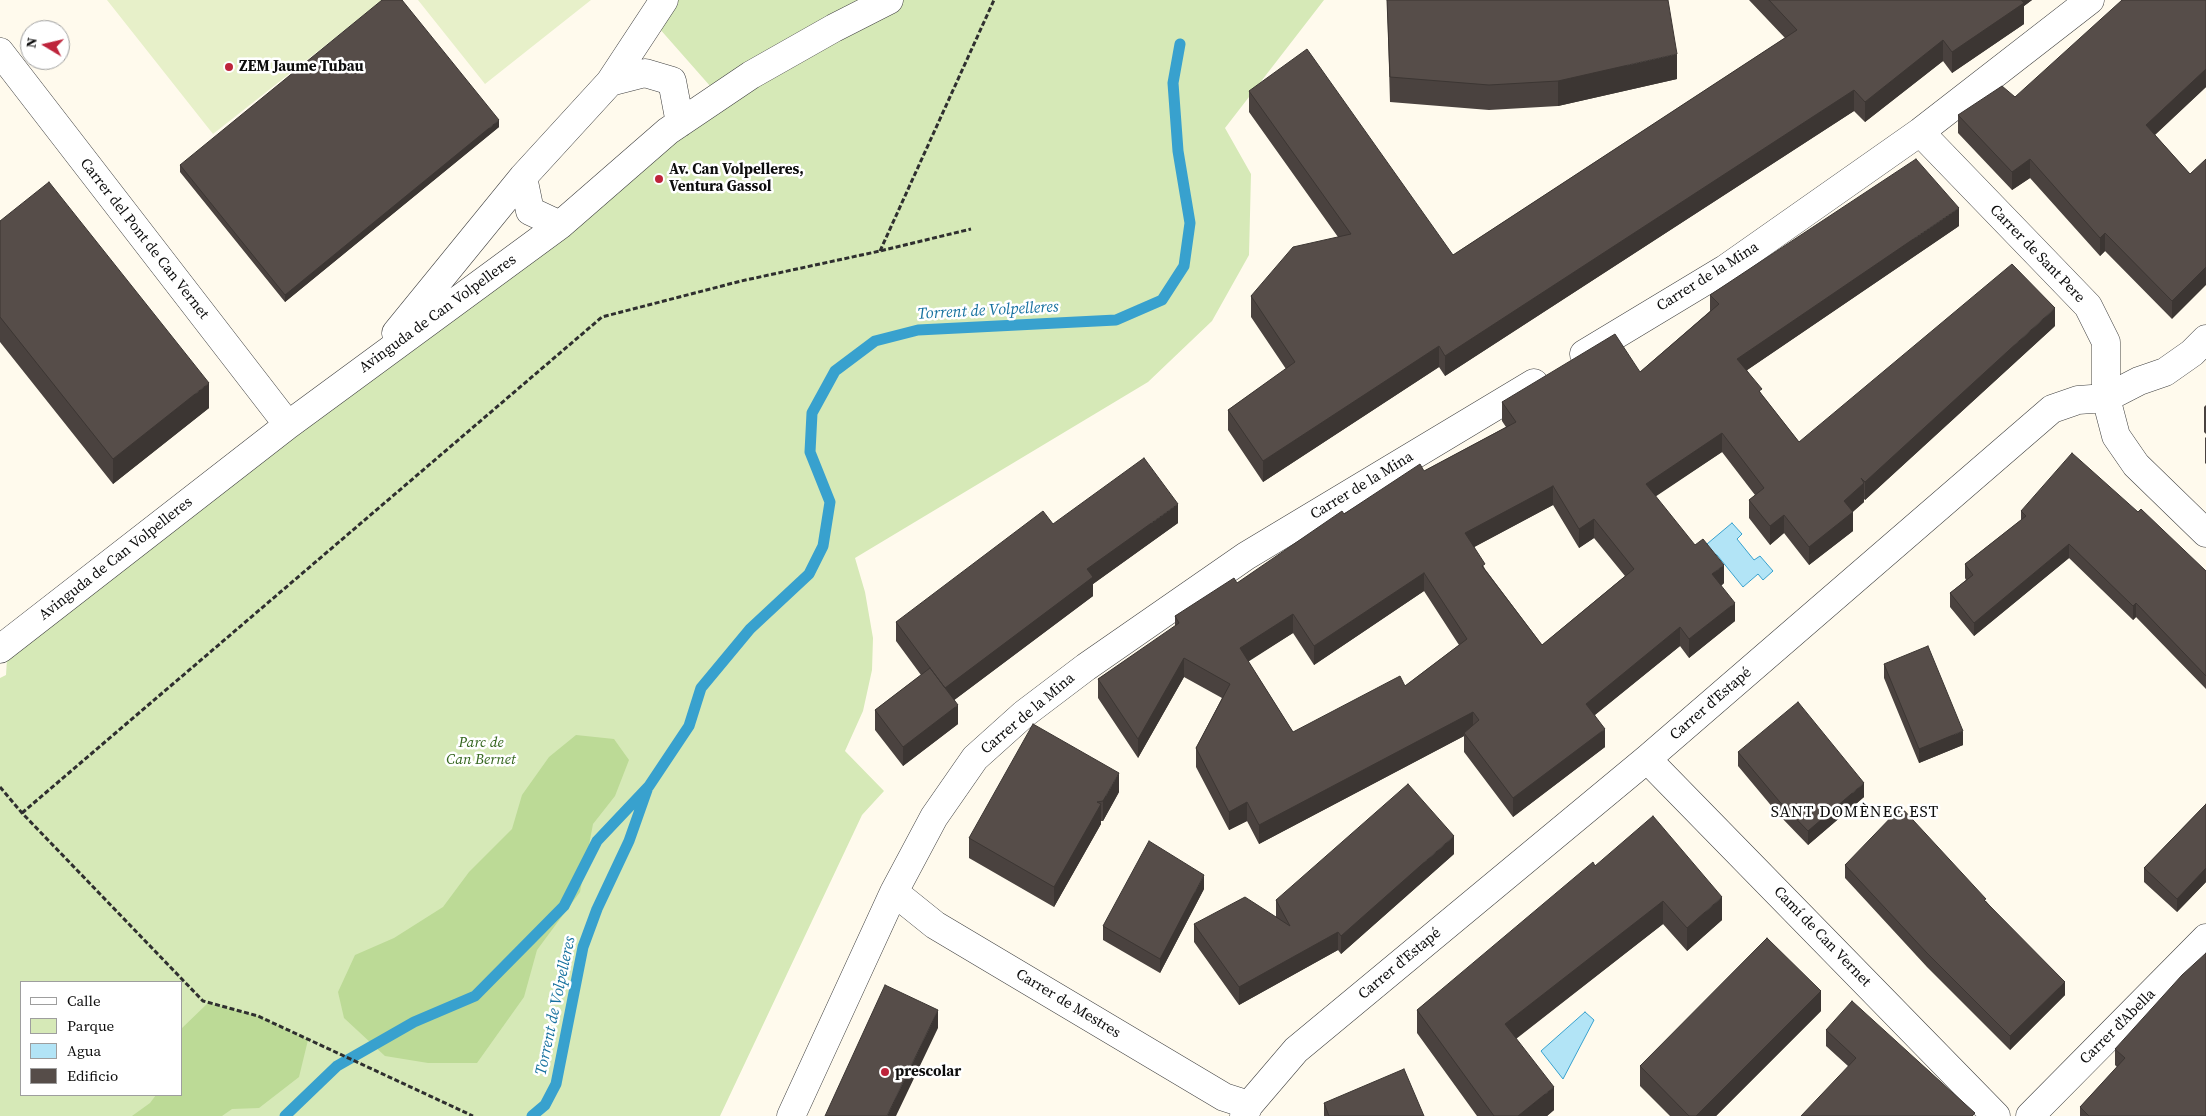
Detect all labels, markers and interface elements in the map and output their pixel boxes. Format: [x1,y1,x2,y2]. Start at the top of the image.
north arrow [20,20,70,70]
text: N [20,36,42,49]
place label: ZEM Jaume Tubau [239,58,364,76]
marker: ZEM Jaume Tubau [223,61,235,73]
street label: Carrer del Pont de Can Vernet [76,155,212,323]
place label: Av. Can Volpelleres, Ventura Gassol [669,161,804,196]
marker: Av. Can Volpelleres, Ventura Gassol [653,173,665,185]
street label: Carrer de Sant Pere [1986,201,2088,307]
street label: Carrer de la Mina [1654,238,1762,316]
street label: Avinguda de Can Volpelleres [356,251,520,377]
water label: Torrent de Volpelleres [917,298,1059,324]
street label: Carrer de la Mina [1307,448,1417,524]
street label: Avinguda de Can Volpelleres [36,493,196,625]
street label: Carrer d'Estapé [1667,664,1755,744]
street label: Carrer de la Mina [977,670,1079,758]
park label: Parc de Can Bernet [446,734,516,769]
district label: SANT DOMÈNEC EST [1769,803,1941,823]
street label: Camí de Can Vernet [1770,883,1874,991]
street label: Carrer d'Estapé [1355,924,1445,1004]
water label: Torrent de Volpelleres [532,935,580,1077]
street label: Carrer de Mestres [1012,966,1124,1042]
legend [20,981,182,1096]
street label: Carrer d'Abella [2077,986,2159,1068]
text: Calle [67,990,101,1011]
text: Parque [67,1015,114,1036]
text: Agua [67,1040,101,1061]
place label: prescolar [895,1063,961,1081]
text: Edificio [67,1065,118,1086]
marker: prescolar [879,1066,891,1078]

